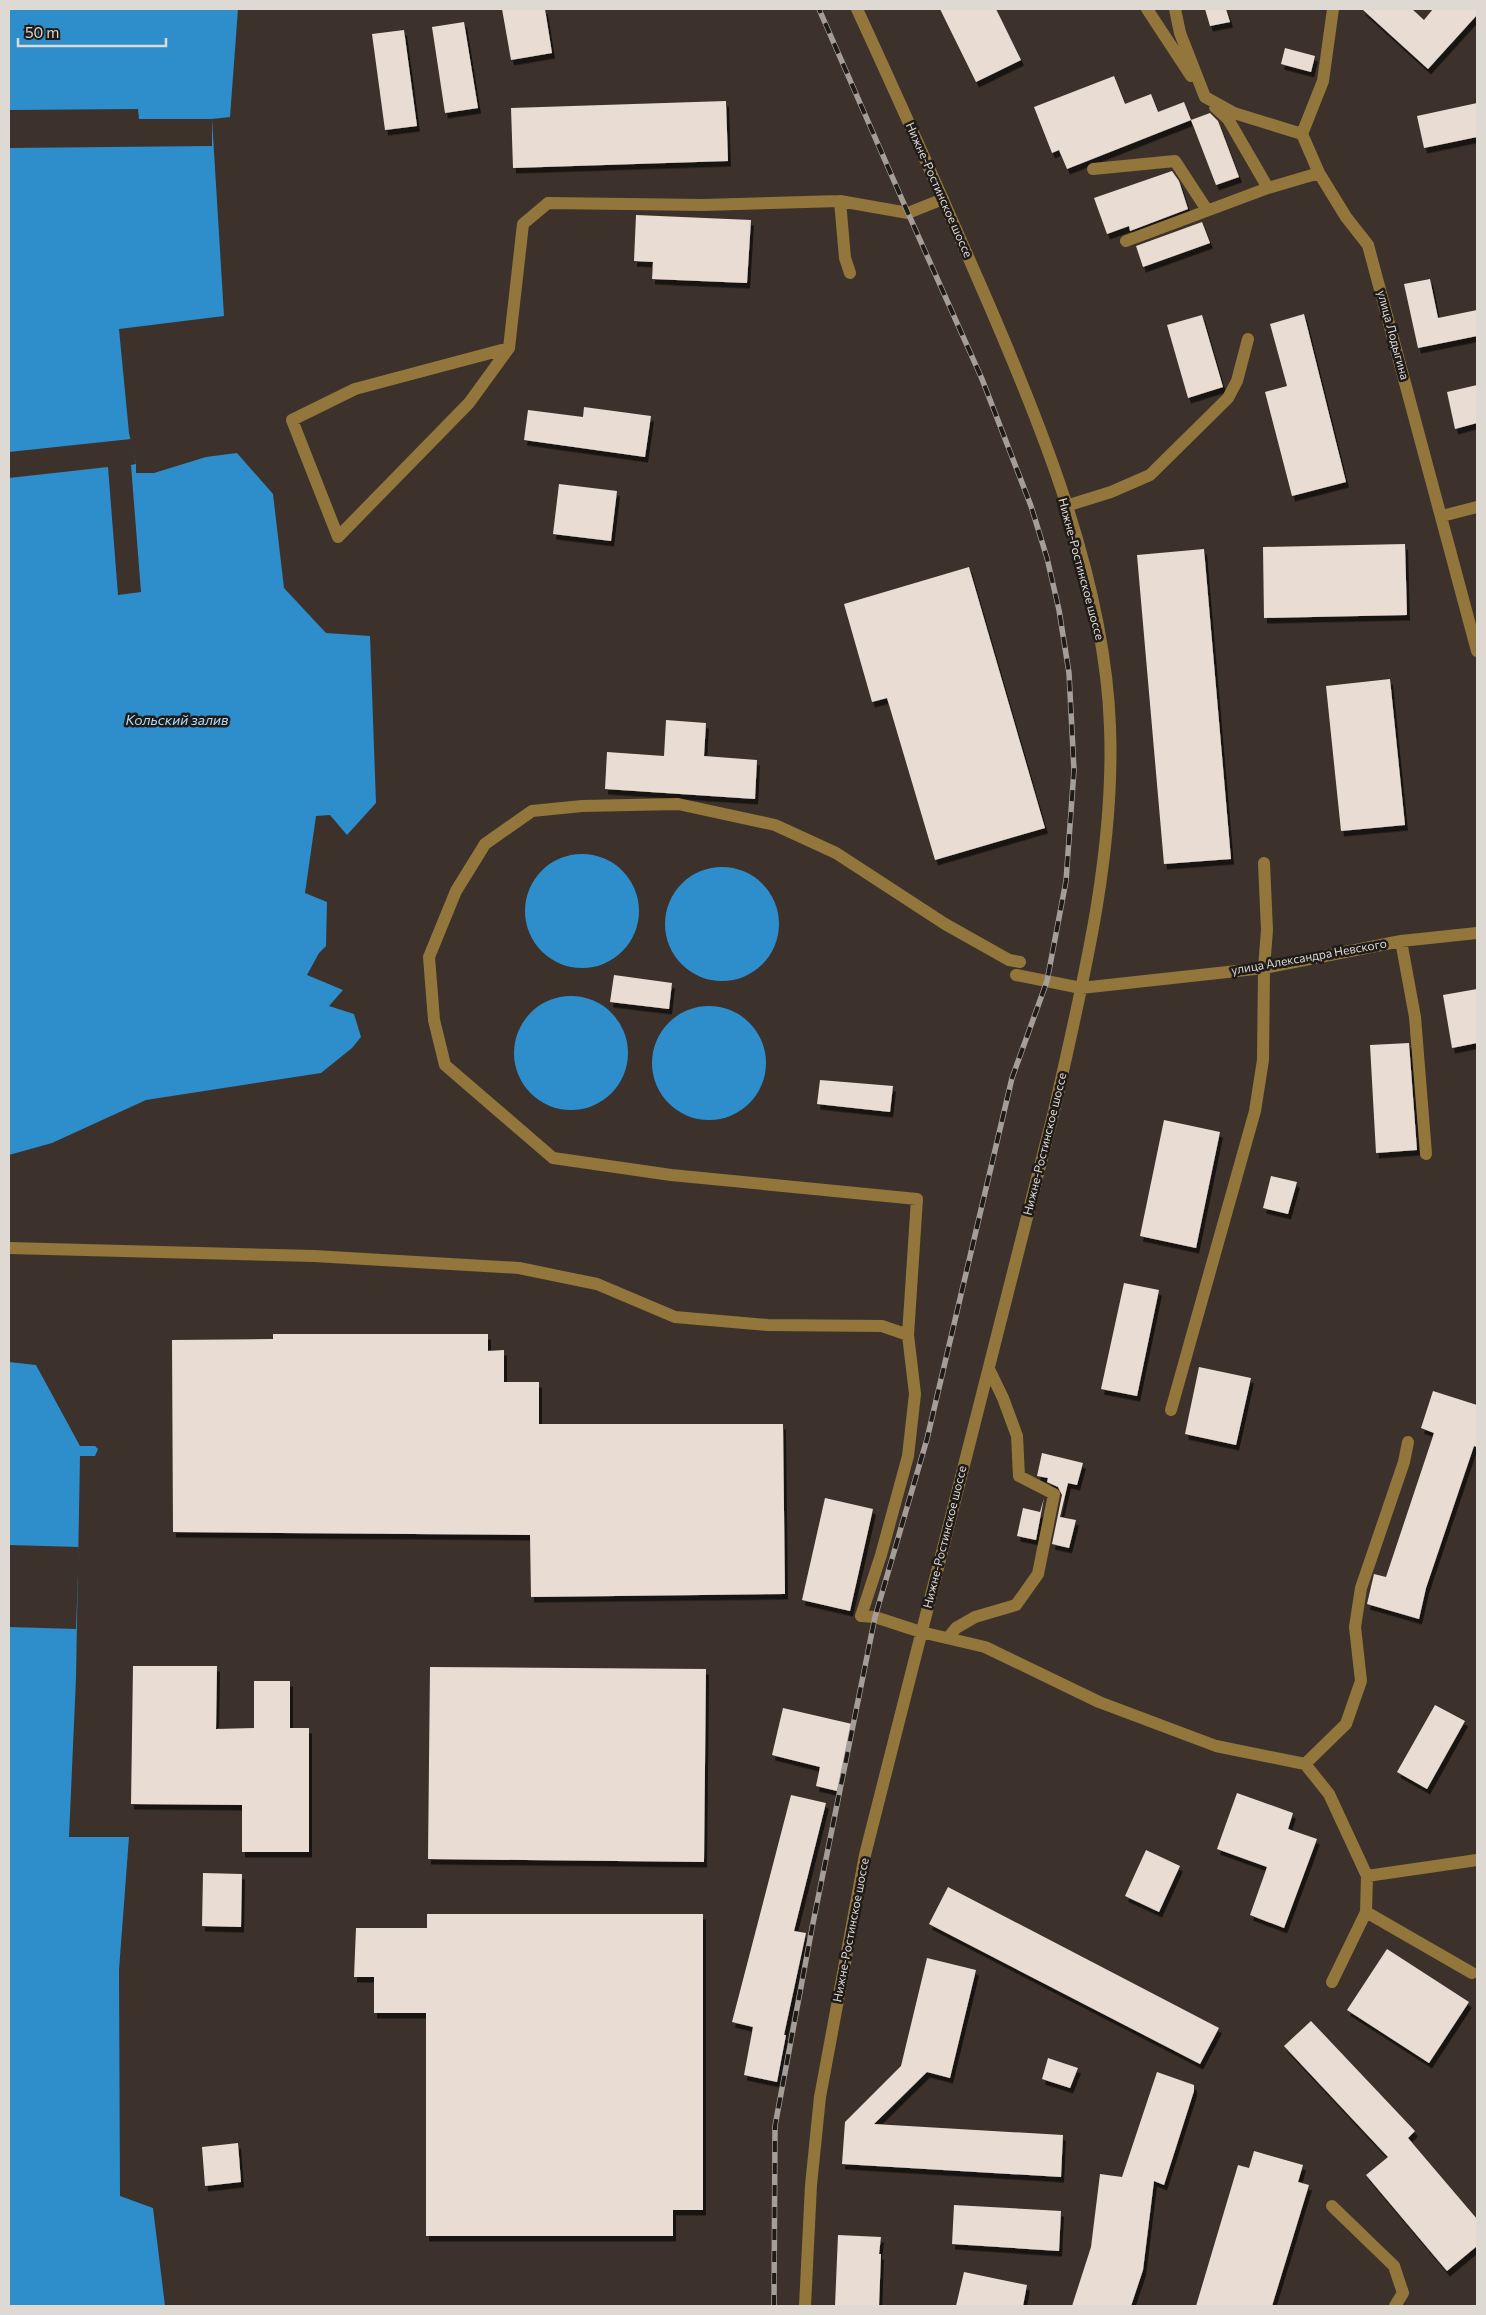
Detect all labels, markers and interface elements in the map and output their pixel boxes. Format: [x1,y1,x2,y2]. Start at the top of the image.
scale bar [18,15,165,47]
text: 50 m [25,23,59,41]
street label: Нижне-Ростинское шоссе [904,120,976,259]
street label: улица Лодыгина [1375,288,1413,381]
street label: Нижне-Ростинское шоссе [1056,496,1108,641]
water label: Кольский залив [125,711,229,728]
street label: улица Александра Невского [1230,935,1388,977]
street label: Нижне-Ростинское шоссе [1020,1071,1069,1217]
street label: Нижне-Ростинское шоссе [920,1464,969,1610]
street label: Нижне-Ростинское шоссе [829,1857,871,2003]

